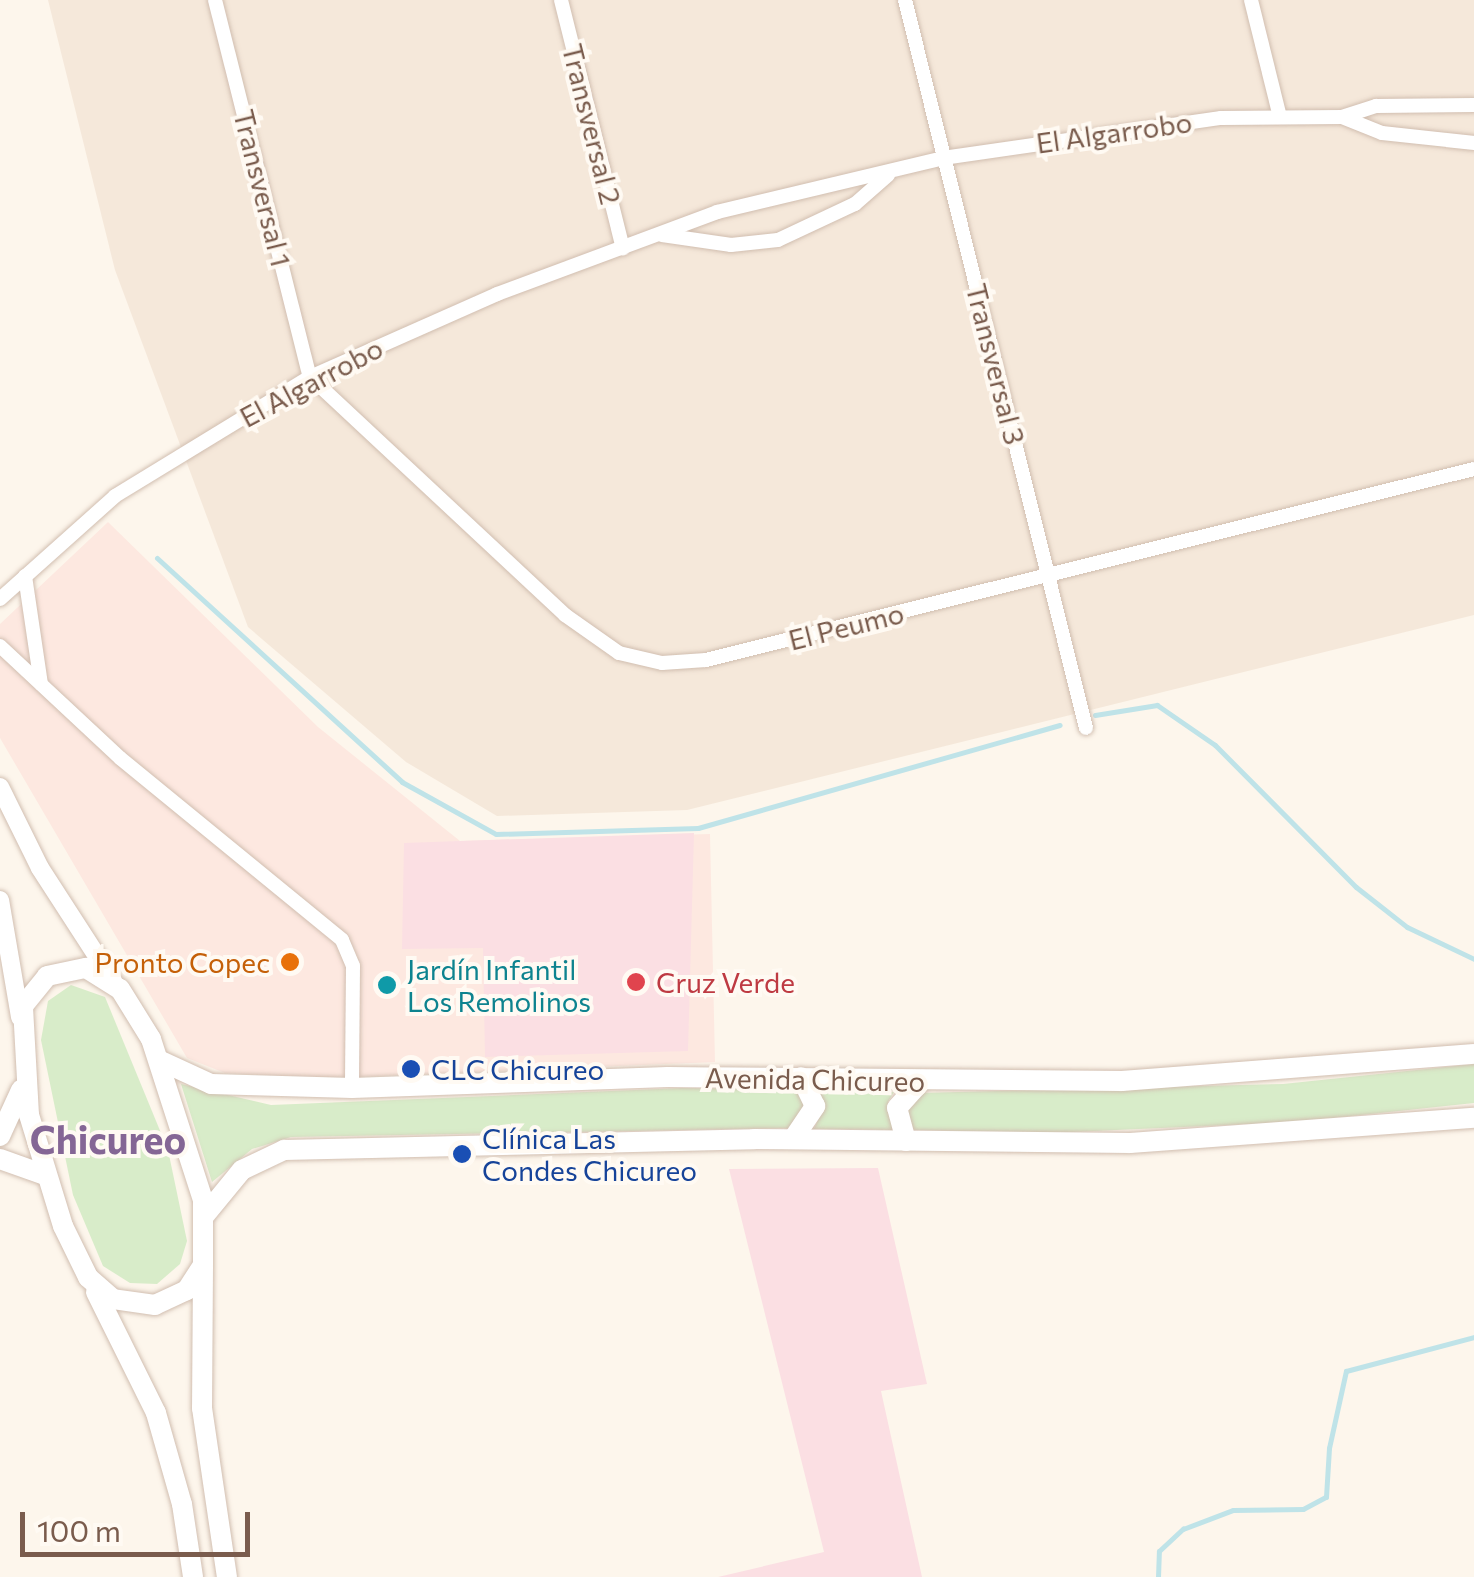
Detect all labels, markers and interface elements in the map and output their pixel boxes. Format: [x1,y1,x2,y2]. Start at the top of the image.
street label: Transversal 2 [556,40,628,208]
street label: El Algarrobo [1034,104,1194,160]
street label: Transversal 1 [227,106,299,270]
street label: Transversal 3 [960,280,1032,448]
street label: El Algarrobo [234,330,388,434]
street label: El Peumo [785,595,907,657]
place label: Pronto Copec [94,945,270,979]
marker: Pronto Copec [279,951,301,973]
place label: Jardín Infantil Los Remolinos [407,952,591,1018]
place label: Cruz Verde [656,965,795,999]
marker: Cruz Verde [625,971,647,993]
marker: Jardín Infantil Los Remolinos [376,974,398,996]
place label: CLC Chicureo [431,1052,604,1086]
marker: CLC Chicureo [400,1058,422,1080]
street label: Avenida Chicureo [705,1060,925,1098]
district label: Chicureo [30,1116,186,1162]
place label: Clínica Las Condes Chicureo [482,1121,697,1187]
marker: Clínica Las Condes Chicureo [451,1143,473,1165]
scale bar [25,1492,255,1554]
text: 100 m [37,1511,121,1548]

